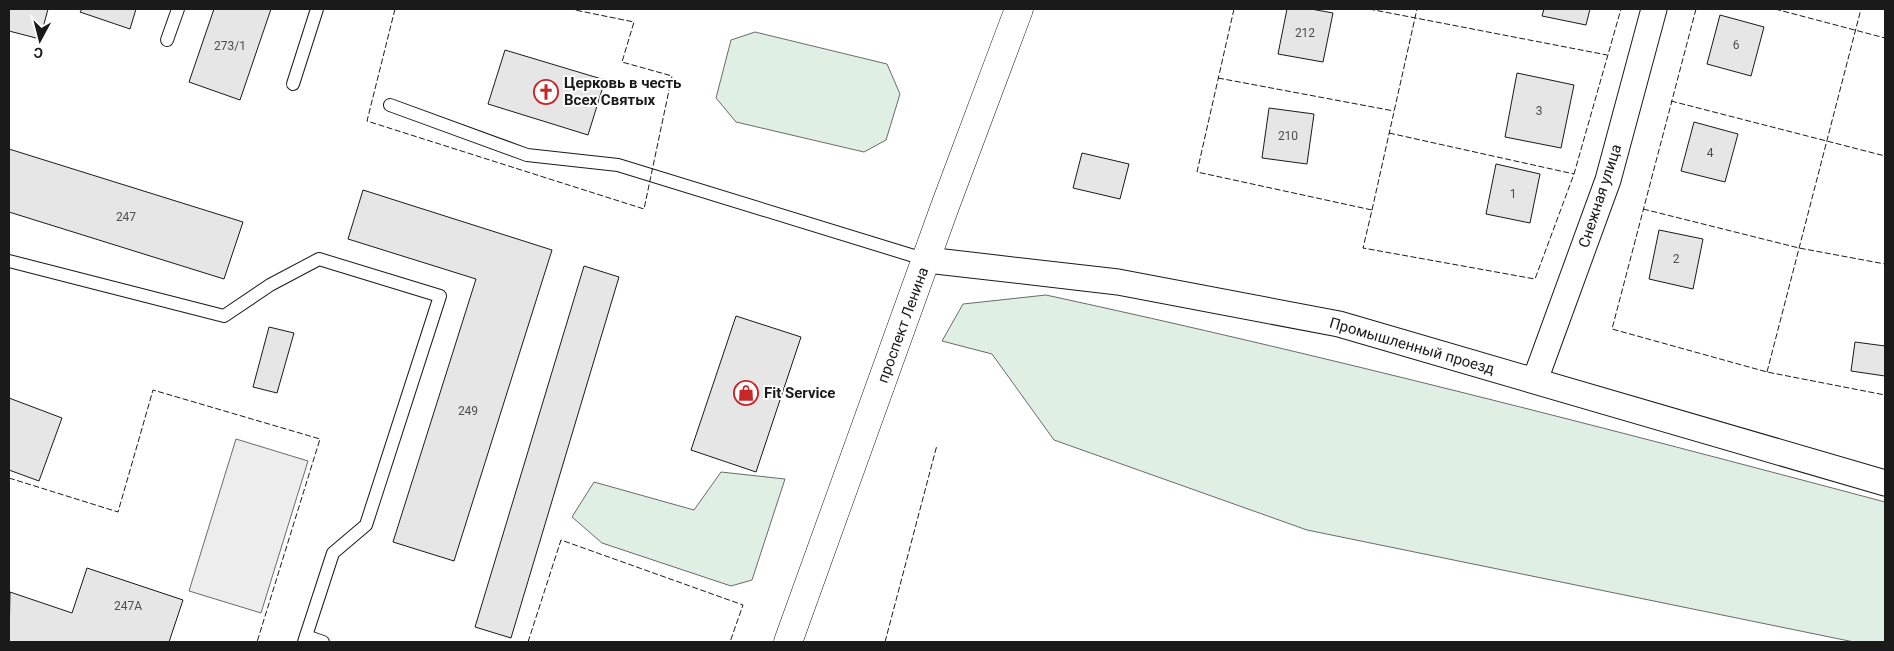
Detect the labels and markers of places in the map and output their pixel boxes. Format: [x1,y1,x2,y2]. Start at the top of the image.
place label: Церковь в честь Всех Святых [564,74,681,109]
church icon: Церковь в честь Всех Святых [533,79,559,105]
shop icon: Fit Service [733,380,759,406]
place label: Fit Service [764,384,835,402]

